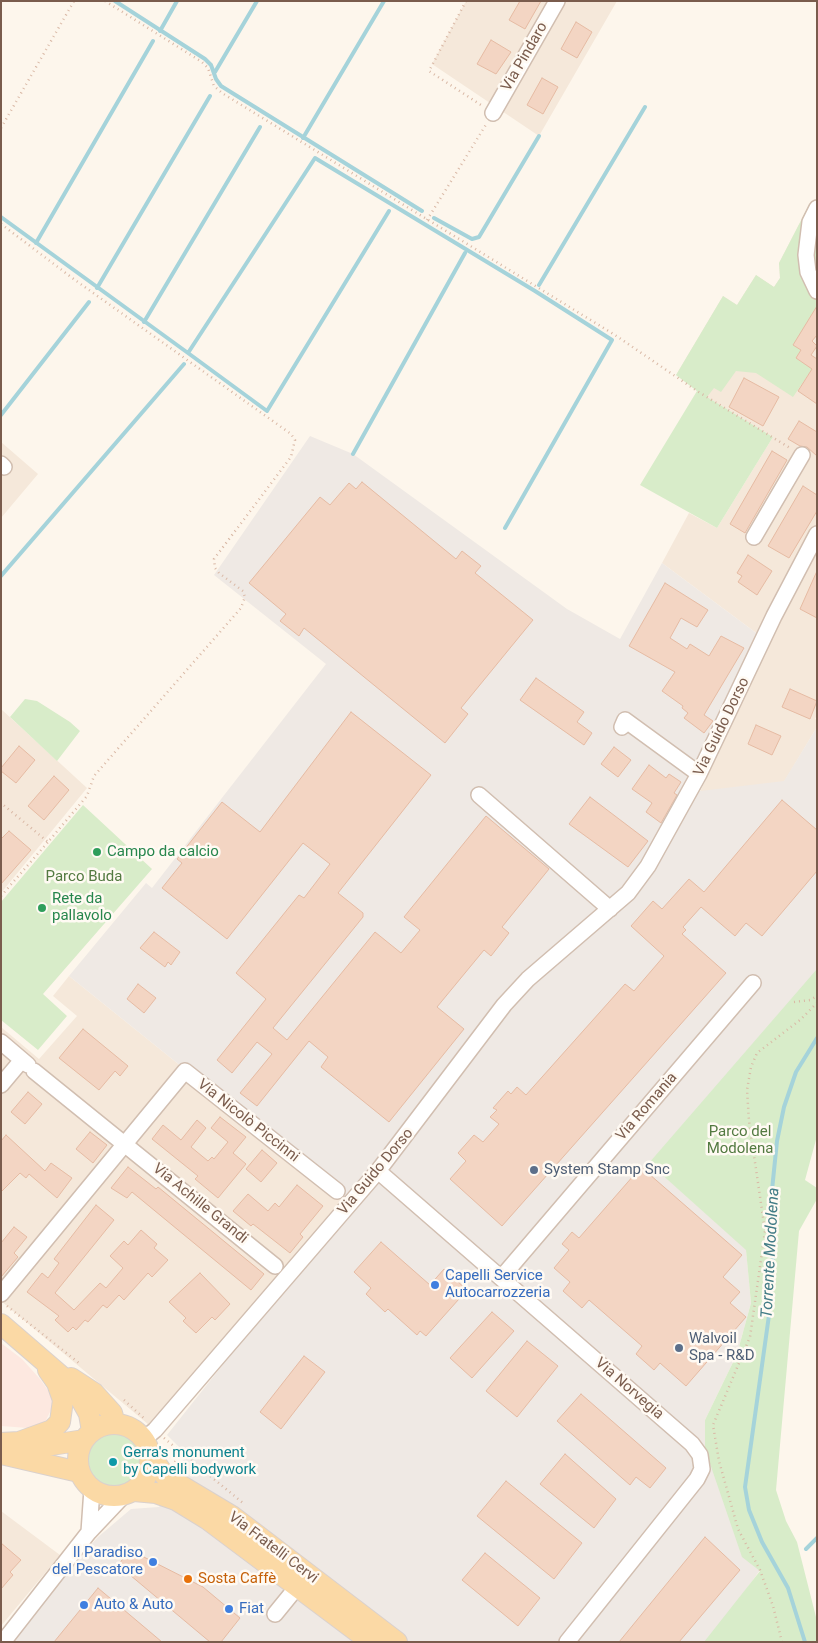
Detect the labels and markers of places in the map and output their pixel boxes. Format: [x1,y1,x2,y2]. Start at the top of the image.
place label: Campo da calcio [107,843,219,861]
marker: Campo da calcio [91,846,103,858]
place label: Rete da pallavolo [52,890,112,925]
marker: Rete da pallavolo [36,902,48,914]
place label: System Stamp Snc [544,1161,670,1179]
marker: System Stamp Snc [528,1164,540,1176]
place label: Capelli Service Autocarrozzeria [445,1267,550,1302]
marker: Capelli Service Autocarrozzeria [429,1279,441,1291]
place label: Walvoil Spa - R&D [689,1330,754,1365]
marker: Walvoil Spa - R&D [673,1342,685,1354]
place label: Gerra's monument by Capelli bodywork [123,1444,256,1479]
marker: Gerra's monument by Capelli bodywork [107,1456,119,1468]
place label: Il Paradiso del Pescatore [52,1544,143,1579]
marker: Il Paradiso del Pescatore [147,1556,159,1568]
place label: Sosta Caffè [198,1570,276,1588]
marker: Sosta Caffè [182,1573,194,1585]
place label: Auto & Auto [94,1596,173,1614]
marker: Auto & Auto [78,1599,90,1611]
place label: Fiat [239,1600,264,1618]
marker: Fiat [223,1603,235,1615]

